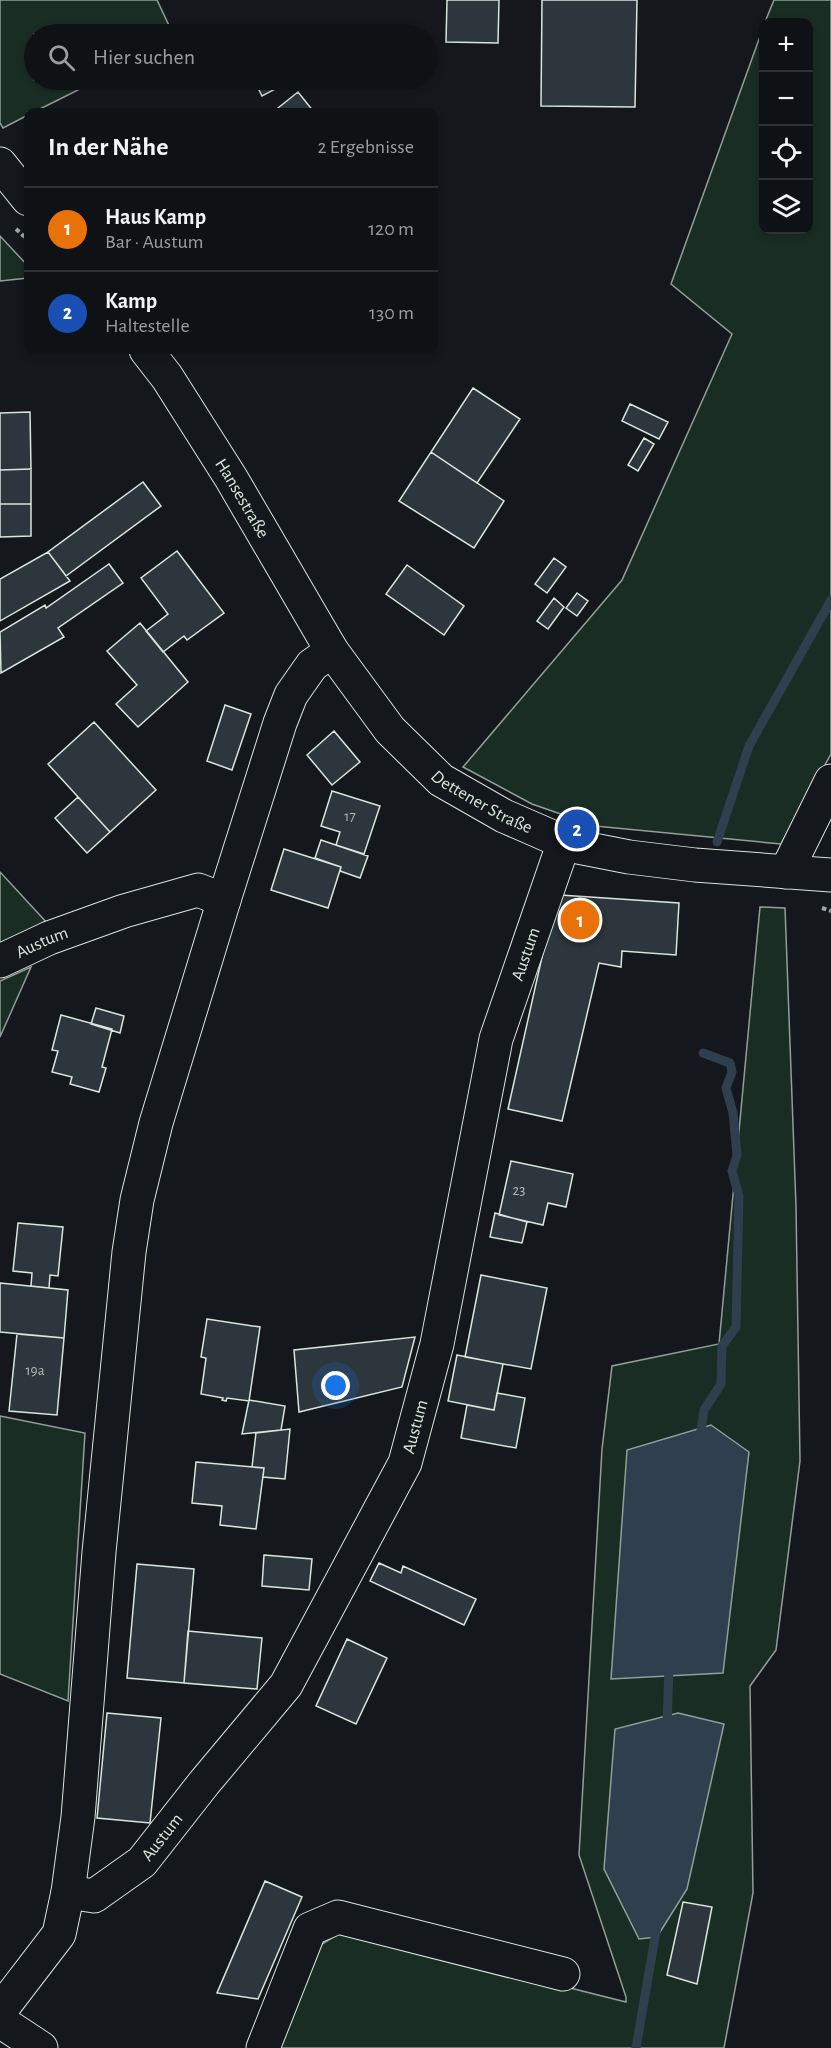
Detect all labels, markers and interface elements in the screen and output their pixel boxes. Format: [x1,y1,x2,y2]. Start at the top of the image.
map controls [759,18,813,234]
button: + [759,18,813,72]
search box [24,24,438,90]
icon: search [45,41,78,74]
text: Hier suchen [93,46,195,68]
button: − [759,72,813,126]
button: locate [759,126,813,180]
text: In der Nähe [48,134,168,160]
text: 2 Ergebnisse [317,137,414,157]
button: layers [759,180,813,234]
text: Haus Kamp [105,206,206,228]
text: 1 [64,219,71,239]
text: 120 m [368,219,414,239]
text: Bar · Austum [105,232,204,252]
text: Kamp [105,290,157,312]
text: 2 [63,303,72,323]
text: 130 m [369,303,414,323]
text: Haltestelle [105,316,190,336]
street label: Hansestraße [211,456,272,542]
street label: Dettener Straße [427,767,535,837]
pin: 2 [558,806,596,852]
house number: 17 [344,809,356,824]
pin: 1 [560,898,600,942]
street label: Austum [13,924,71,962]
street label: Austum [509,925,544,983]
house number: 23 [512,1183,526,1198]
house number: 19a [25,1363,45,1378]
your location [321,1371,350,1400]
street label: Austum [400,1398,432,1456]
street label: Austum [138,1810,187,1865]

